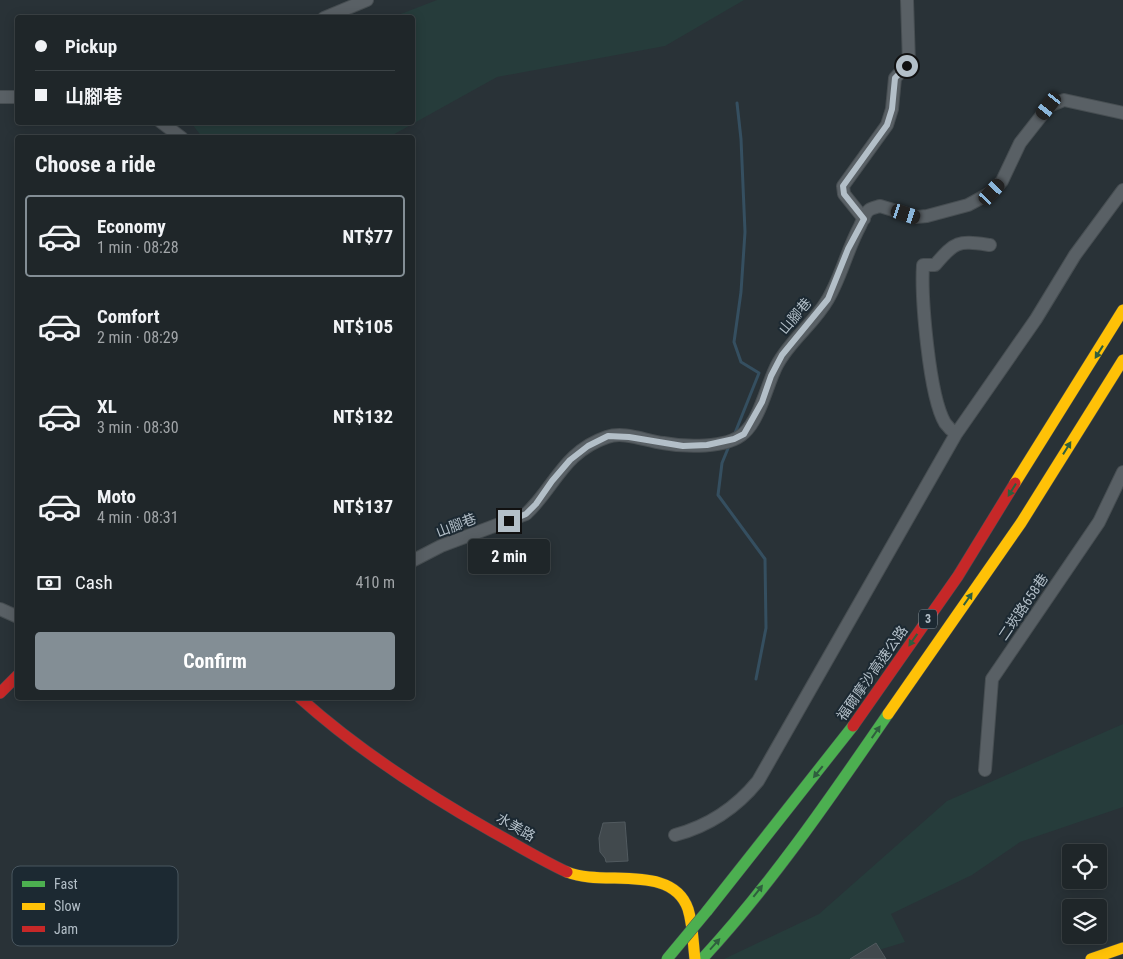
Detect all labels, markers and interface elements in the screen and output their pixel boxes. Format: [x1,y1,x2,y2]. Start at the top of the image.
text: Pickup [65,35,117,58]
route start [896,55,918,77]
text: 山腳巷 [65,85,122,108]
car [1033,90,1064,122]
text: Choose a ride [35,152,156,177]
car [976,176,1007,208]
car [889,202,922,226]
icon: car [37,214,82,259]
text: Economy [97,215,166,238]
text: NT$77 [343,225,393,248]
text: 1 min · 08:28 [97,238,179,257]
street label: 山腳巷 [775,295,815,337]
icon: car [37,304,82,349]
text: Comfort [97,305,160,328]
text: NT$105 [333,315,393,338]
text: 2 min · 08:29 [97,328,179,347]
one-way arrow [1094,346,1103,359]
icon: car [37,394,82,439]
text: XL [97,395,117,418]
text: NT$132 [333,405,393,428]
text: 3 min · 08:30 [97,418,179,437]
one-way arrow [1063,442,1072,455]
one-way arrow [1007,483,1017,497]
icon: car [37,484,82,529]
text: Moto [97,485,136,508]
text: NT$137 [333,495,393,518]
text: 4 min · 08:31 [97,508,179,527]
street label: 山腳巷 [434,510,478,540]
route end [498,510,520,532]
callout: 2 min [468,538,550,574]
text: 2 min [491,547,527,566]
icon: cash [35,569,63,597]
text: Cash [75,571,113,594]
street label: 二崁路658巷 [995,571,1051,643]
text: 410 m [356,573,395,592]
one-way arrow [963,592,973,606]
road number: 3 [919,610,937,628]
street label: 福爾摩沙高速公路 [833,623,911,723]
button: Confirm [35,632,395,690]
one-way arrow [908,634,918,647]
one-way arrow [871,726,881,739]
one-way arrow [813,765,824,778]
street label: 水美路 [494,810,538,844]
map controls [1062,844,1107,944]
button: locate [1062,844,1107,889]
legend [12,866,178,946]
text: Fast [54,876,78,892]
one-way arrow [753,885,764,898]
text: Slow [54,898,81,914]
button: layers [1062,899,1107,944]
text: Jam [54,921,78,937]
one-way arrow [710,938,721,951]

